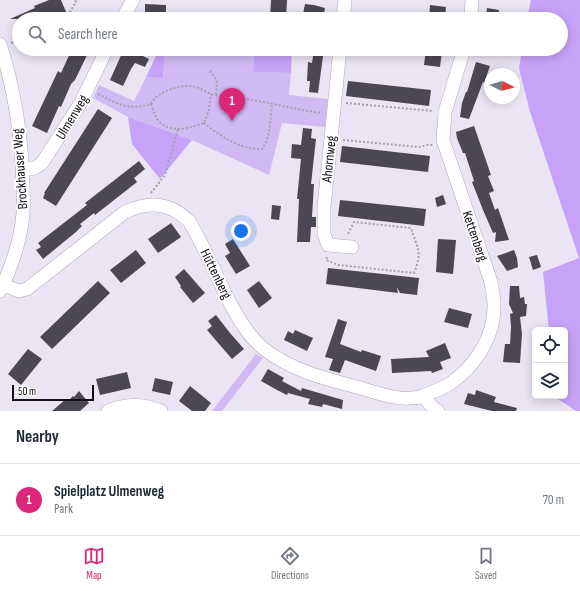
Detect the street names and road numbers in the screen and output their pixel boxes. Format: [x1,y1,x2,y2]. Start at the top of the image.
street label: Ulmenweg [52,91,92,142]
street label: Brockhauser Weg [9,128,31,210]
street label: Ahornweg [318,134,340,184]
street label: Kettenberg [458,208,492,264]
street label: Hüttenberg [197,246,236,302]

